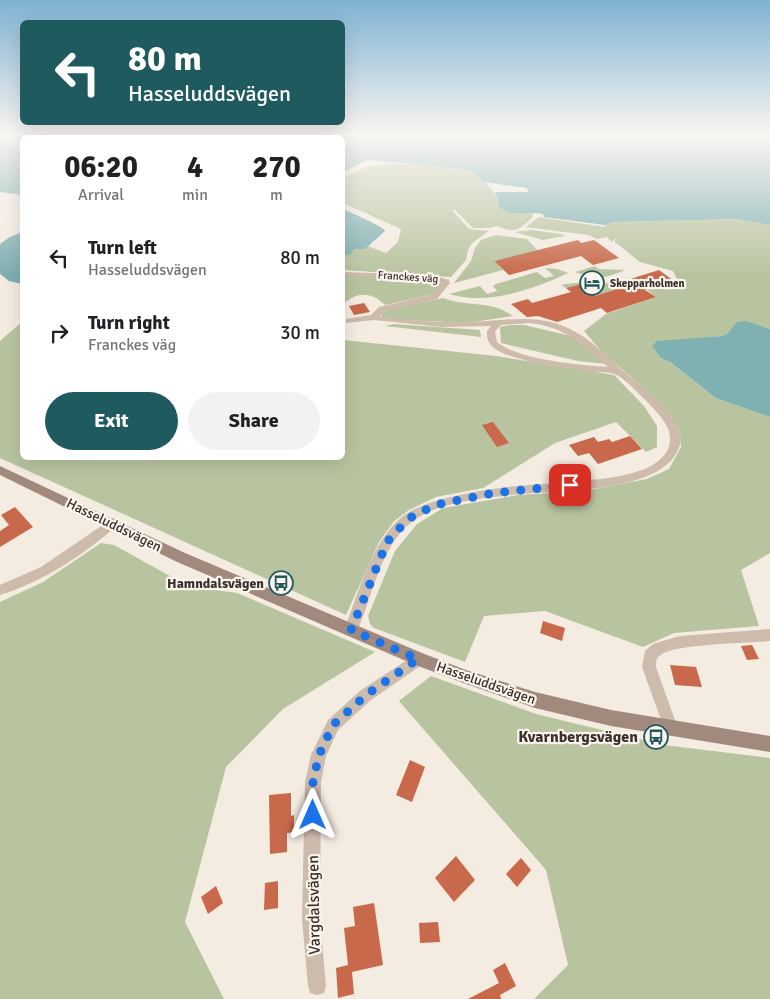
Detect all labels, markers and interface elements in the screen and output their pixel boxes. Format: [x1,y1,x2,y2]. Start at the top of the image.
text: 80 m [128,37,202,80]
icon: left [45,40,110,105]
text: Hasseluddsvägen [128,80,291,107]
text: 06:20 [64,149,138,186]
text: 4 [187,149,203,186]
text: 270 [252,149,301,186]
text: Arrival [78,185,124,205]
text: min [182,185,208,205]
text: m [270,185,283,205]
text: Turn left [88,236,157,260]
icon: left [45,244,73,272]
text: 80 m [280,246,320,270]
text: Hasseluddsvägen [88,260,207,280]
street label: Franckes väg [377,268,439,286]
hotel icon: Skepparholmen [579,270,605,296]
place label: Skepparholmen [610,277,685,290]
text: Turn right [88,311,170,335]
icon: right [45,319,73,347]
text: 30 m [280,321,320,345]
text: Franckes väg [88,335,176,355]
button: Exit [45,392,178,450]
button: Share [188,392,320,450]
pin [549,464,591,506]
icon: arrive [556,471,584,499]
street label: Hasseluddsvägen [64,495,164,555]
bus stop icon: Hamndalsvägen [268,570,294,596]
place label: Hamndalsvägen [167,575,264,592]
street label: Hasseluddsvägen [434,658,538,708]
bus stop icon: Kvarnbergsvägen [643,724,669,750]
place label: Kvarnbergsvägen [518,727,638,747]
position arrow [286,788,338,840]
street label: Vargdalsvägen [303,855,325,955]

